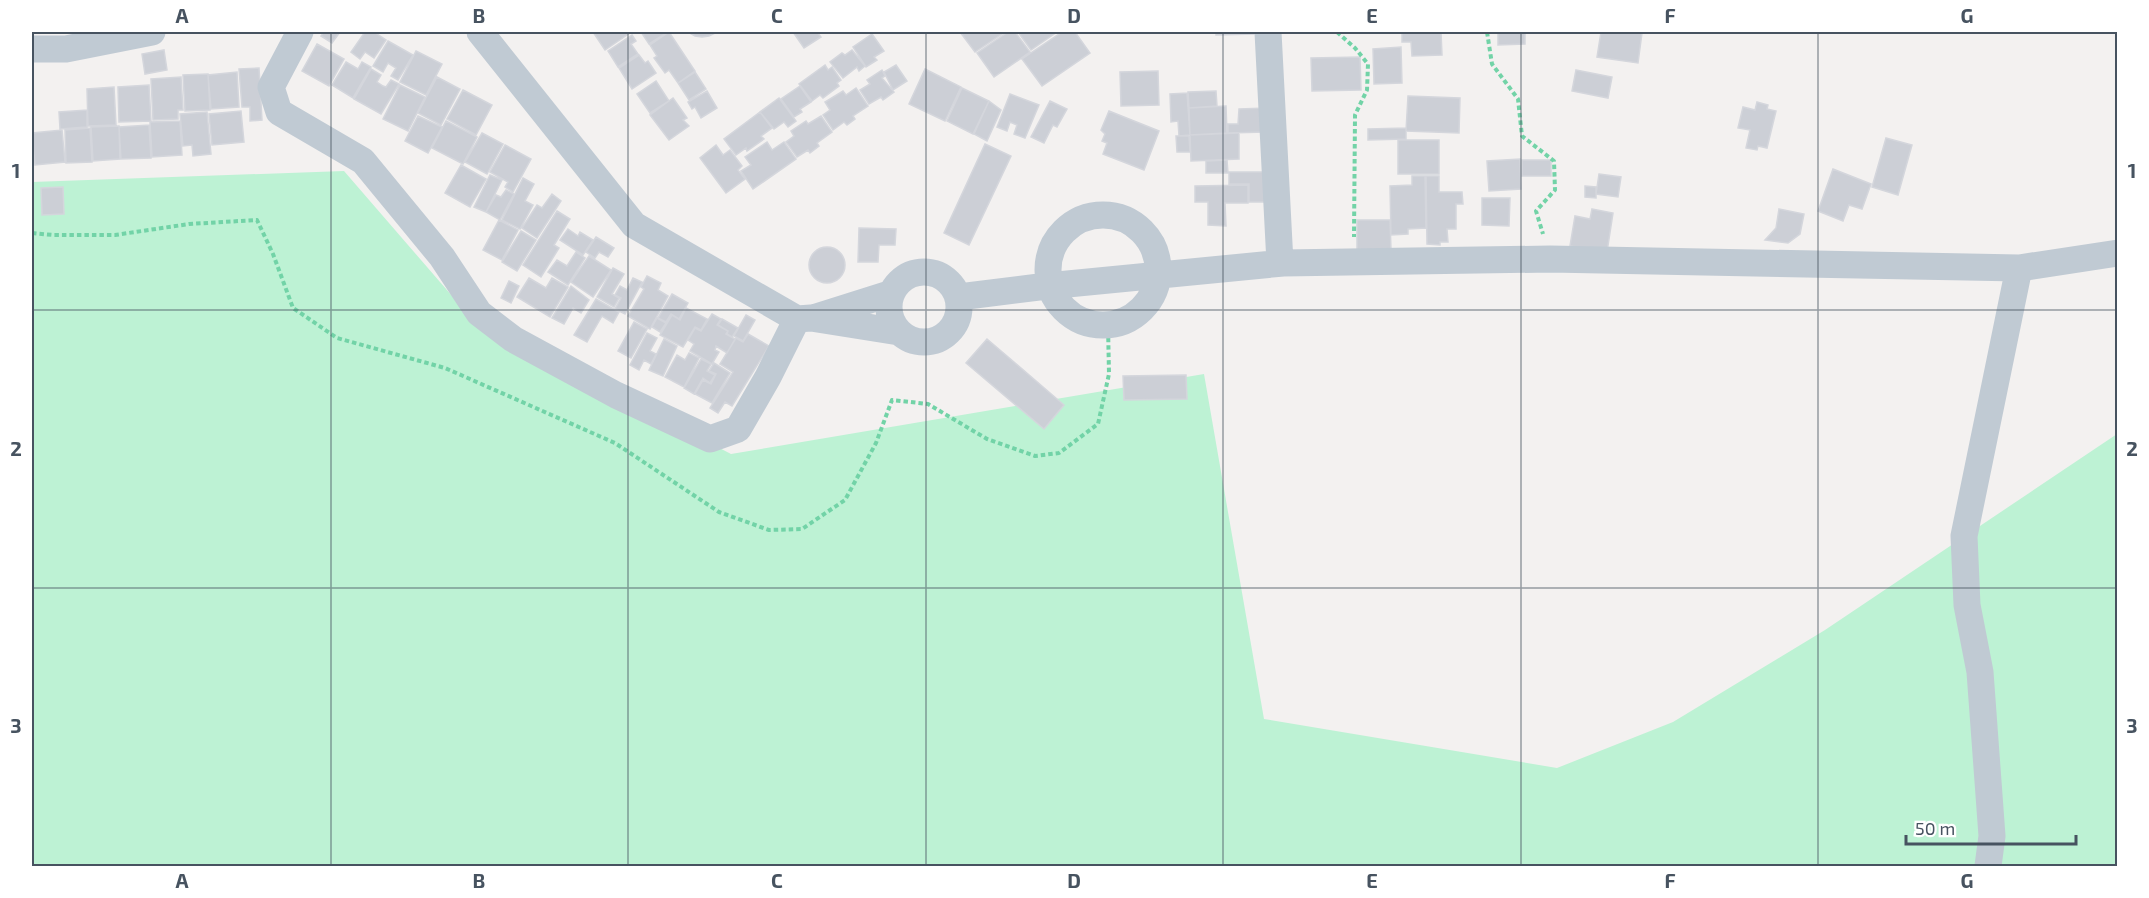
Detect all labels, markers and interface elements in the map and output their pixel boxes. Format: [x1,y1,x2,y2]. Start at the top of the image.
text: A [175,3,189,27]
text: B [473,3,485,27]
text: C [771,3,783,27]
text: D [1067,3,1081,27]
text: E [1366,3,1378,27]
text: F [1664,3,1676,27]
text: G [1961,3,1973,27]
text: 1 [12,158,20,182]
text: 1 [2128,158,2136,182]
text: 2 [10,436,22,460]
text: 2 [2126,436,2138,460]
text: 3 [10,713,22,737]
text: 3 [2126,713,2138,737]
scale bar [1906,808,2076,846]
text: 50 m [1915,817,1955,839]
text: A [175,868,189,892]
text: B [473,868,485,892]
text: C [771,868,783,892]
text: D [1067,868,1081,892]
text: E [1366,868,1378,892]
text: F [1664,868,1676,892]
text: G [1961,868,1973,892]

